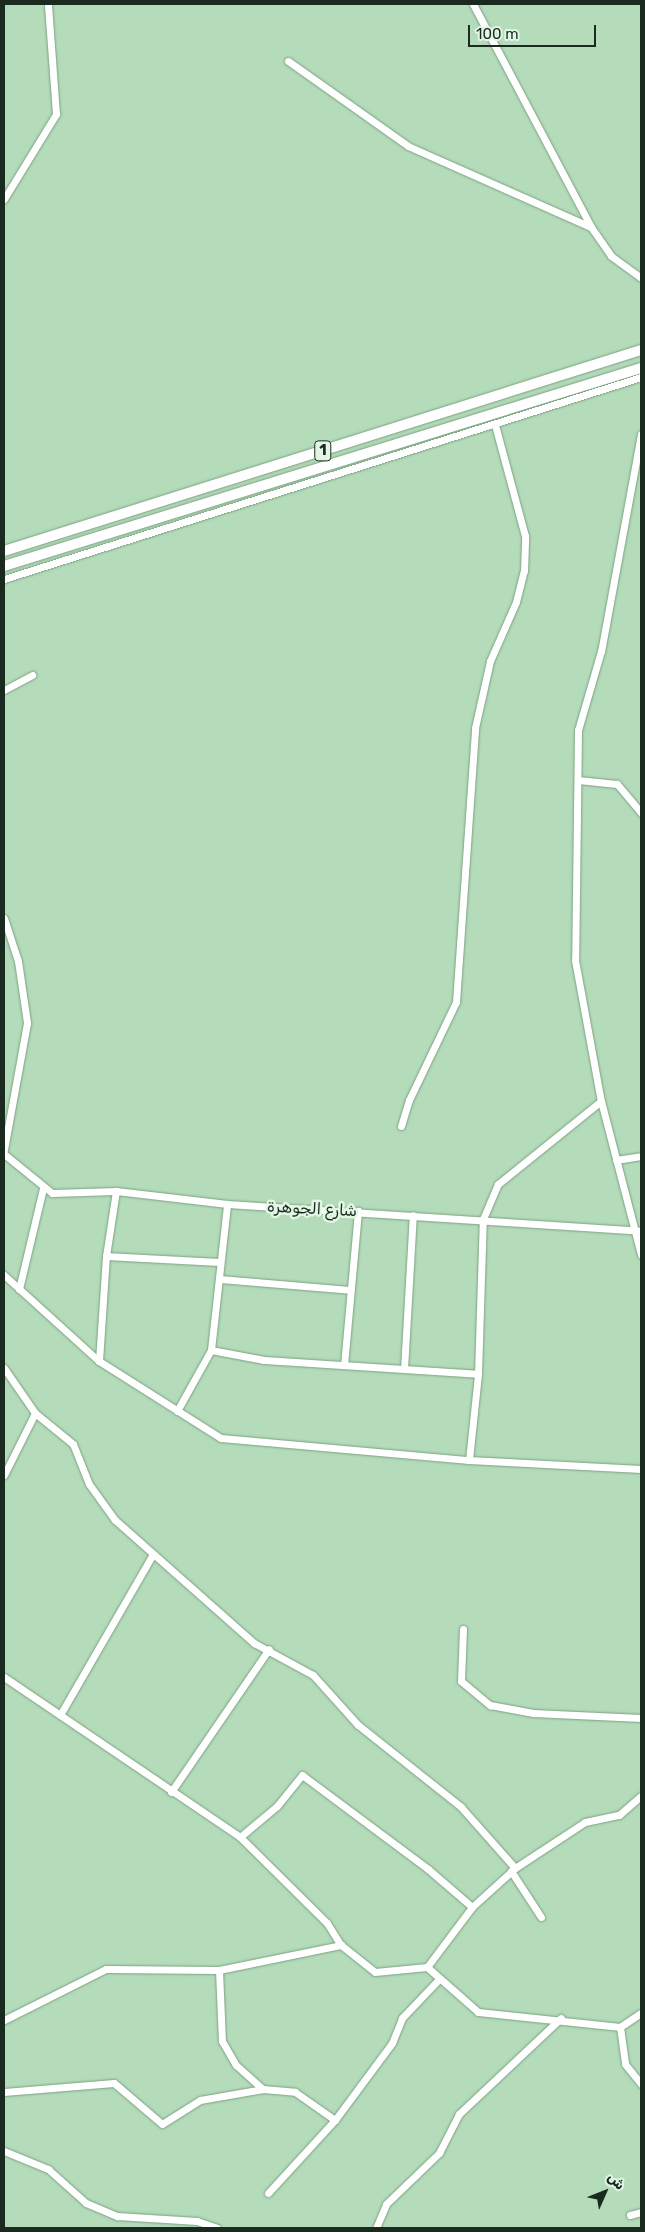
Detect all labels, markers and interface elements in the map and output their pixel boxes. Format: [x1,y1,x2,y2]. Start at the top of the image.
scale bar [470,15,598,47]
text: 100 m [476,25,518,43]
road number: 1 [314,438,332,464]
street label: شارع الجوهرة [267,1197,357,1221]
north arrow [580,2167,630,2217]
text: ش [604,2169,628,2194]

